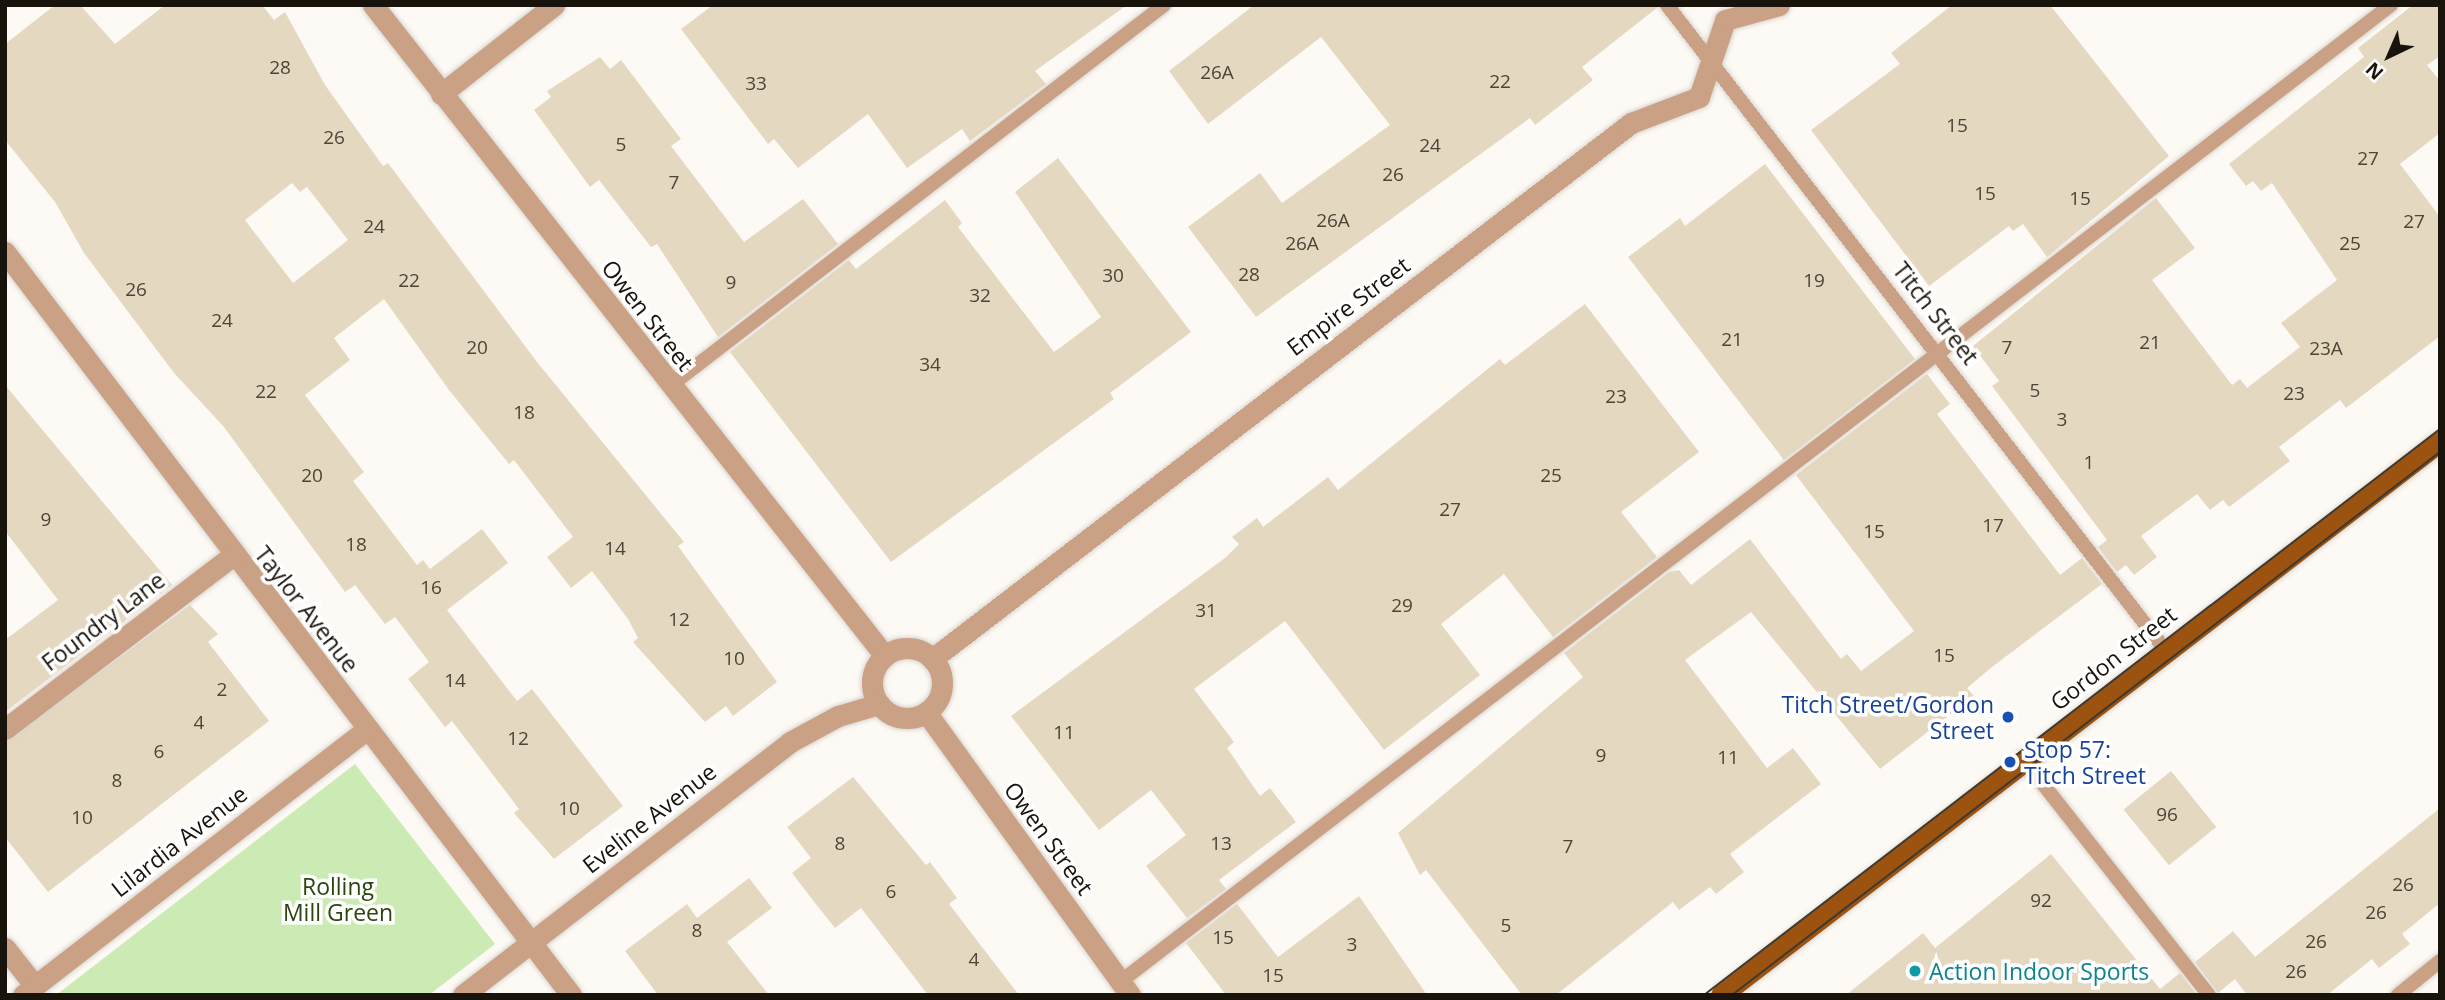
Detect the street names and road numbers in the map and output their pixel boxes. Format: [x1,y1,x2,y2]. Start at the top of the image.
street label: Empire Street [1281,251,1415,361]
street label: Owen Street [596,254,700,376]
street label: Titch Street [1888,256,1984,370]
street label: Taylor Avenue [249,541,365,677]
street label: Foundry Lane [36,566,170,676]
street label: Gordon Street [2045,600,2181,716]
street label: Eveline Avenue [577,757,721,879]
street label: Owen Street [999,776,1099,900]
street label: Lilardia Avenue [106,779,252,903]

